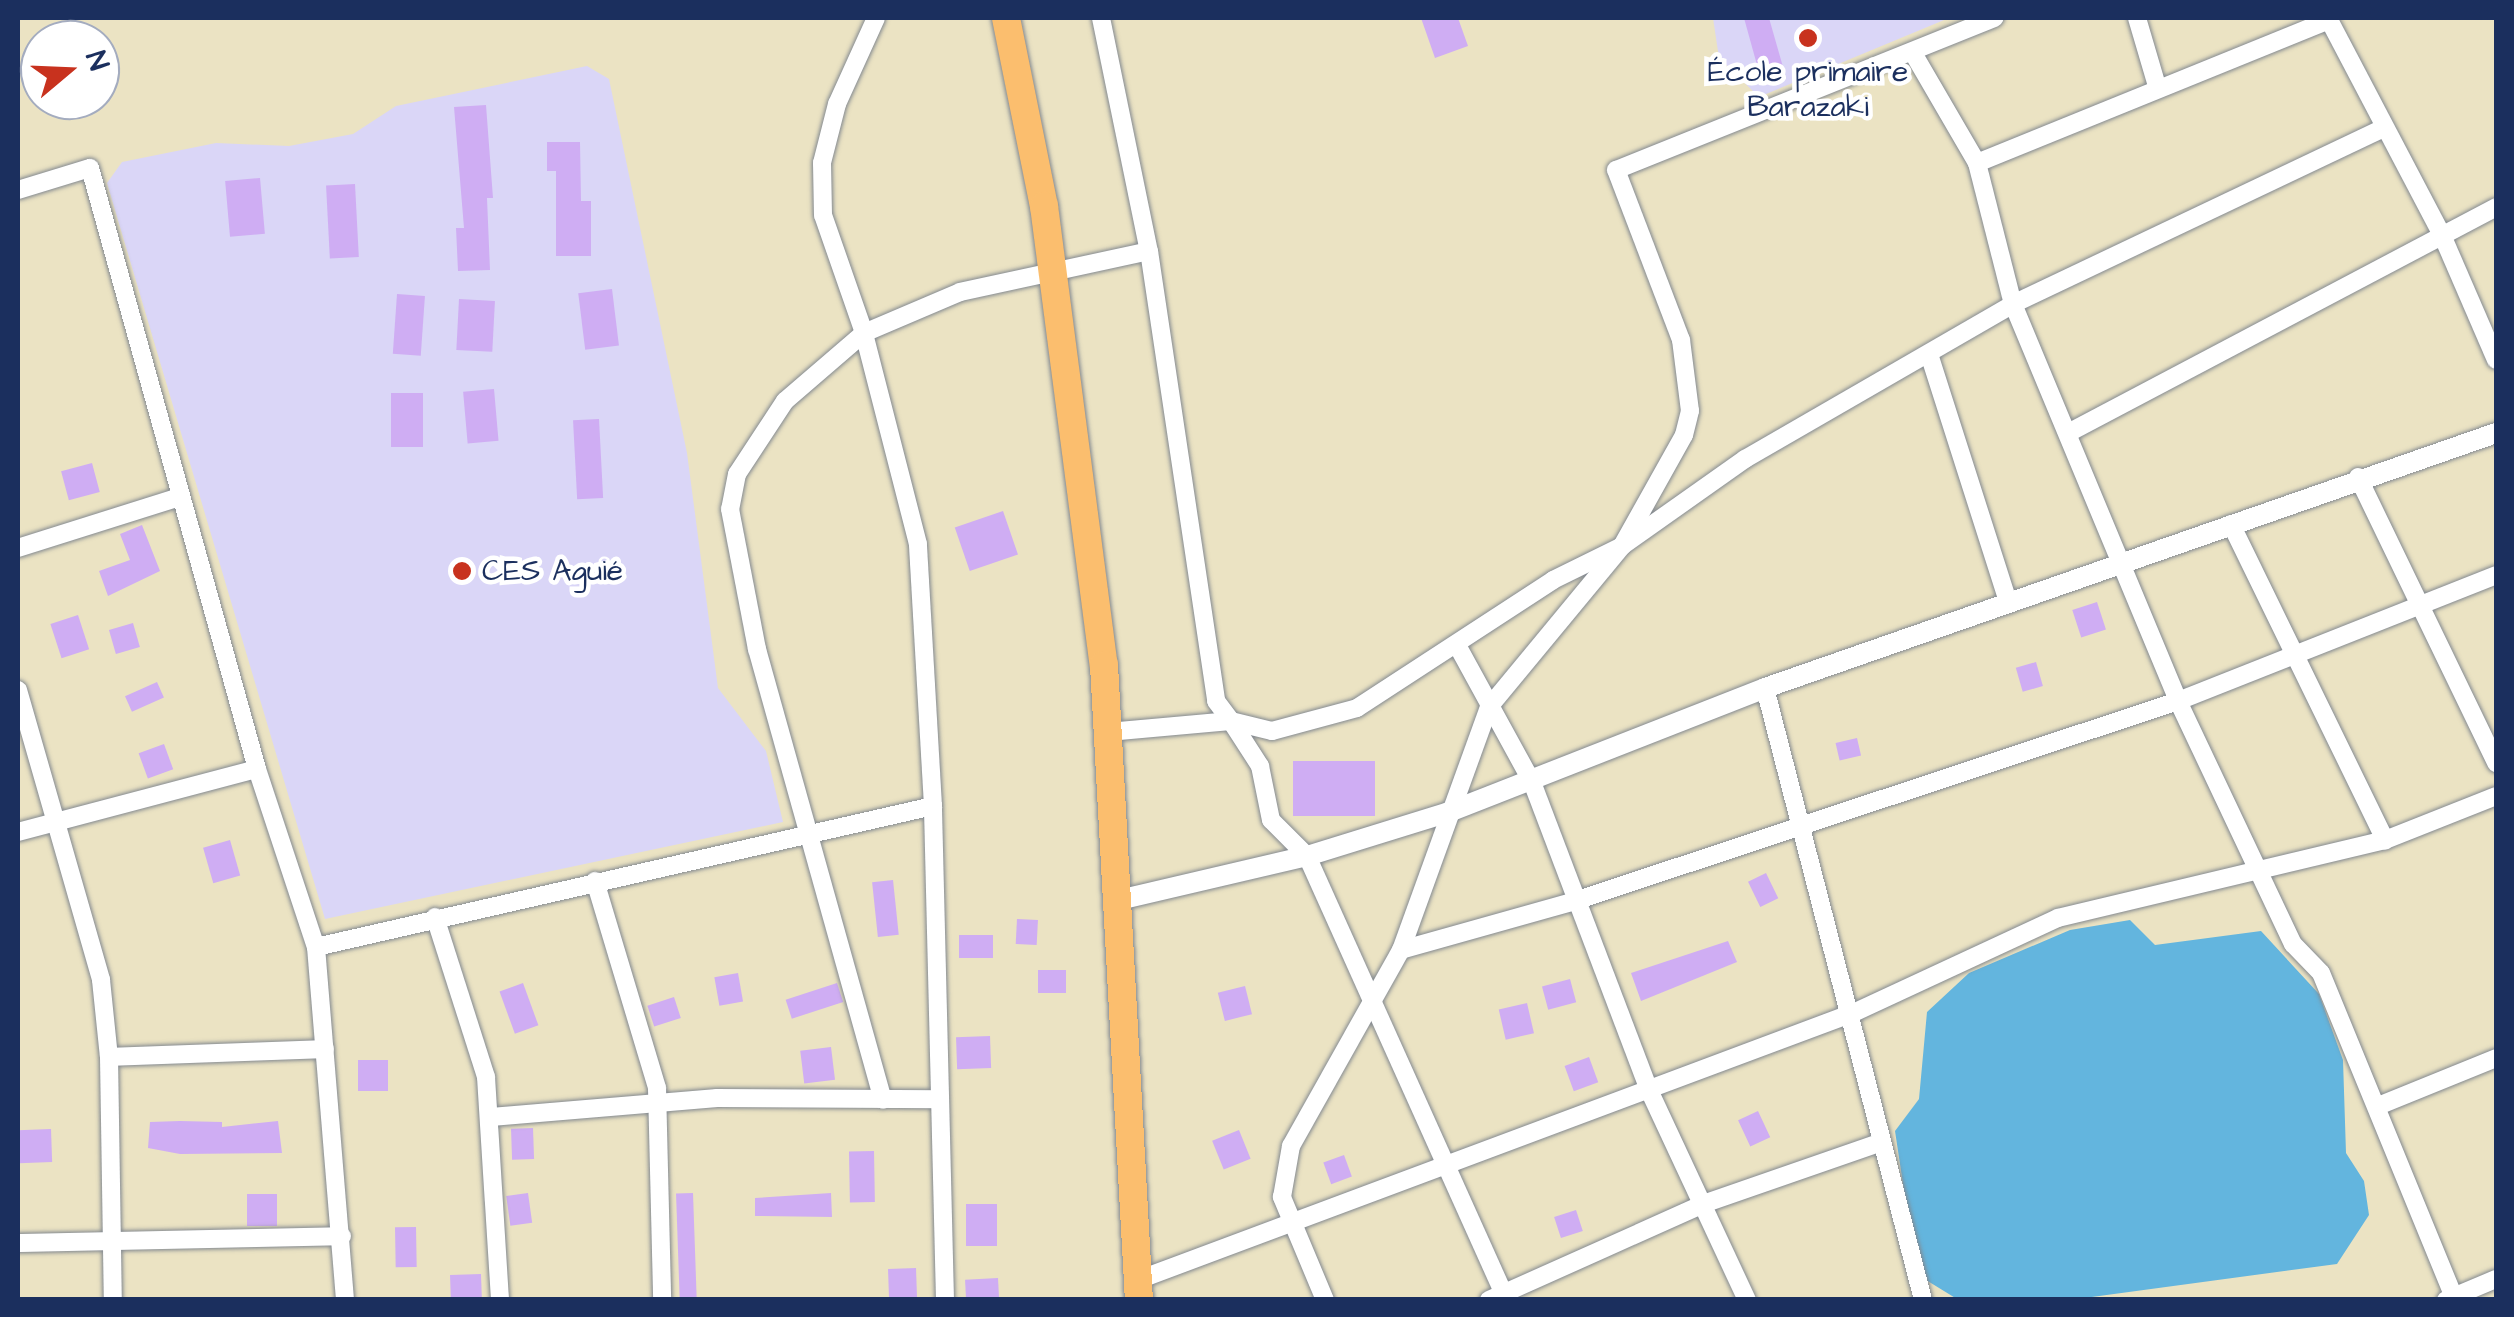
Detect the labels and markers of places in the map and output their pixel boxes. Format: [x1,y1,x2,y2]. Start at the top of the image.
marker: École primaire Barazaki [1797,27,1819,49]
place label: École primaire Barazaki [1708,54,1908,124]
place label: CES Aguié [482,553,623,589]
marker: CES Aguié [451,560,473,582]

